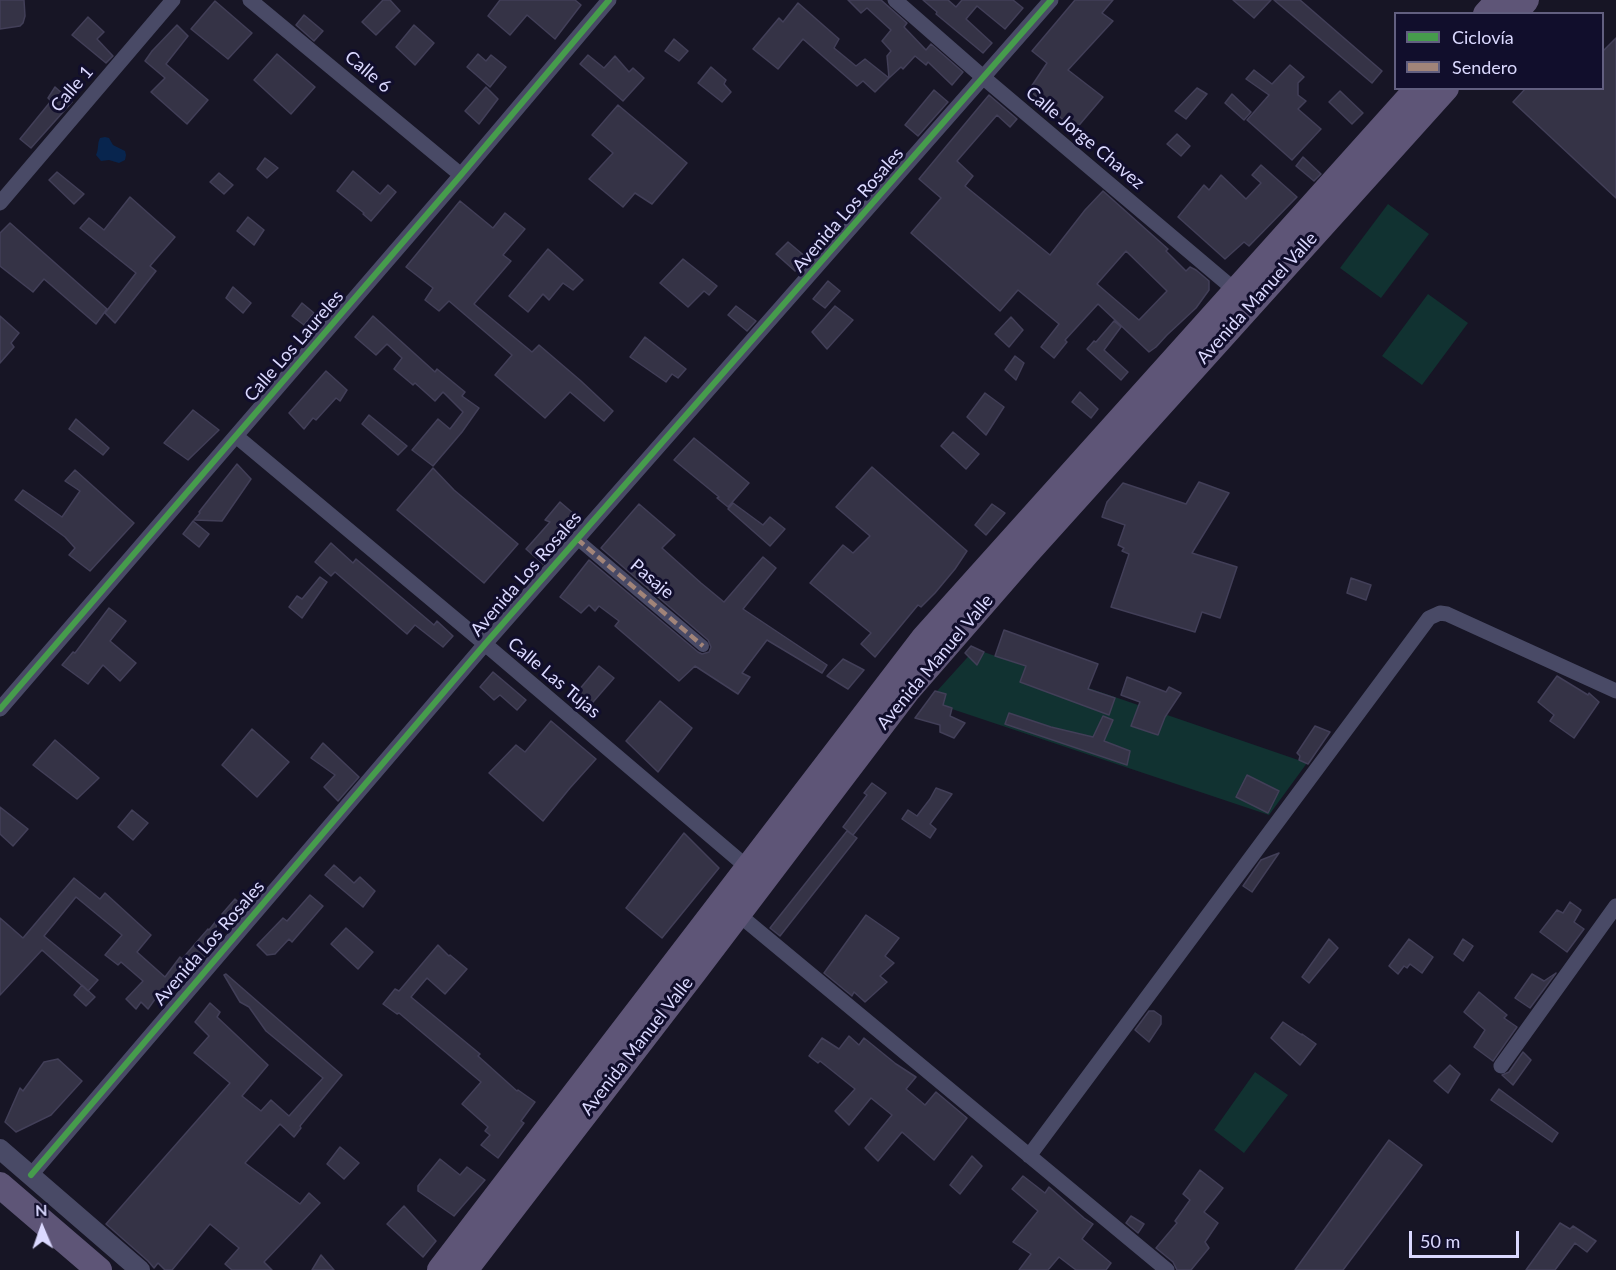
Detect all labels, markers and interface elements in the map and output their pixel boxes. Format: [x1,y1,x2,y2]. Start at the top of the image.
legend [1394,12,1604,90]
text: Ciclovía [1452,26,1514,48]
street label: Calle 6 [340,46,396,98]
text: Sendero [1452,56,1517,78]
street label: Calle 1 [46,62,98,116]
street label: Calle Jorge Chavez [1021,82,1149,194]
street label: Avenida Los Rosales [788,143,908,277]
street label: Avenida Manuel Valle [1192,228,1322,368]
street label: Calle Los Laureles [240,286,348,406]
street label: Avenida Los Rosales [466,507,586,641]
street label: Pasaje [626,555,678,603]
street label: Avenida Manuel Valle [872,590,998,734]
street label: Calle Las Tujas [503,633,605,723]
street label: Avenida Los Rosales [149,876,269,1010]
street label: Avenida Manuel Valle [576,973,698,1119]
north arrow [12,1198,72,1258]
text: N [35,1200,48,1219]
scale bar [1412,1219,1522,1257]
text: 50 m [1420,1230,1460,1252]

